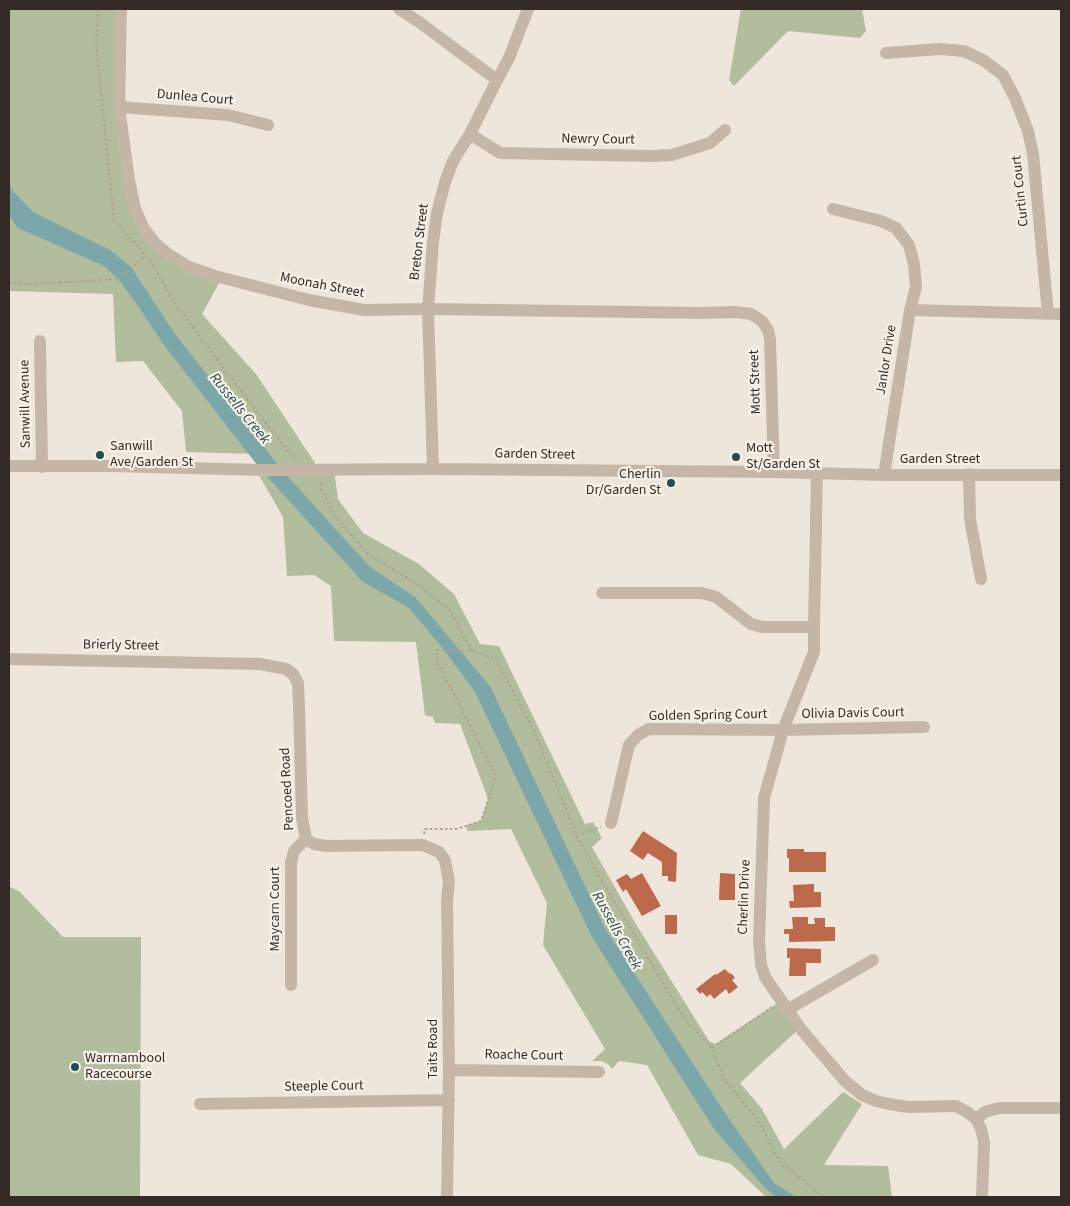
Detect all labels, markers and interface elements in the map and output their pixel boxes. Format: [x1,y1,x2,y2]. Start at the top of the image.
street label: Dunlea Court [156,86,234,110]
street label: Newry Court [561,131,635,149]
street label: Curtin Court [1009,154,1033,228]
street label: Breton Street [407,203,433,281]
street label: Moonah Street [278,270,366,302]
street label: Janlor Drive [873,324,901,396]
street label: Mott Street [746,349,766,415]
street label: Sanwill Avenue [17,359,35,449]
water label: Russells Creek [205,370,273,448]
place label: Sanwill Ave/Garden St [110,439,193,472]
place label: Mott St/Garden St [746,441,820,474]
street label: Garden Street [495,446,575,464]
marker: Sanwill Ave/Garden St [94,449,106,461]
marker: Mott St/Garden St [730,451,742,463]
street label: Garden Street [900,452,980,468]
place label: Cherlin Dr/Garden St [586,467,661,500]
marker: Cherlin Dr/Garden St [665,477,677,489]
street label: Brierly Street [83,637,159,655]
street label: Olivia Davis Court [801,705,905,723]
street label: Golden Spring Court [648,707,768,725]
street label: Pencoed Road [277,747,299,831]
street label: Cherlin Drive [735,859,755,935]
street label: Maycarn Court [268,866,284,952]
water label: Russells Creek [587,889,645,973]
street label: Taits Road [426,1019,442,1079]
street label: Roache Court [484,1047,564,1065]
place label: Warrnambool Racecourse [85,1051,165,1084]
marker: Warrnambool Racecourse [69,1061,81,1073]
street label: Steeple Court [284,1078,364,1096]

